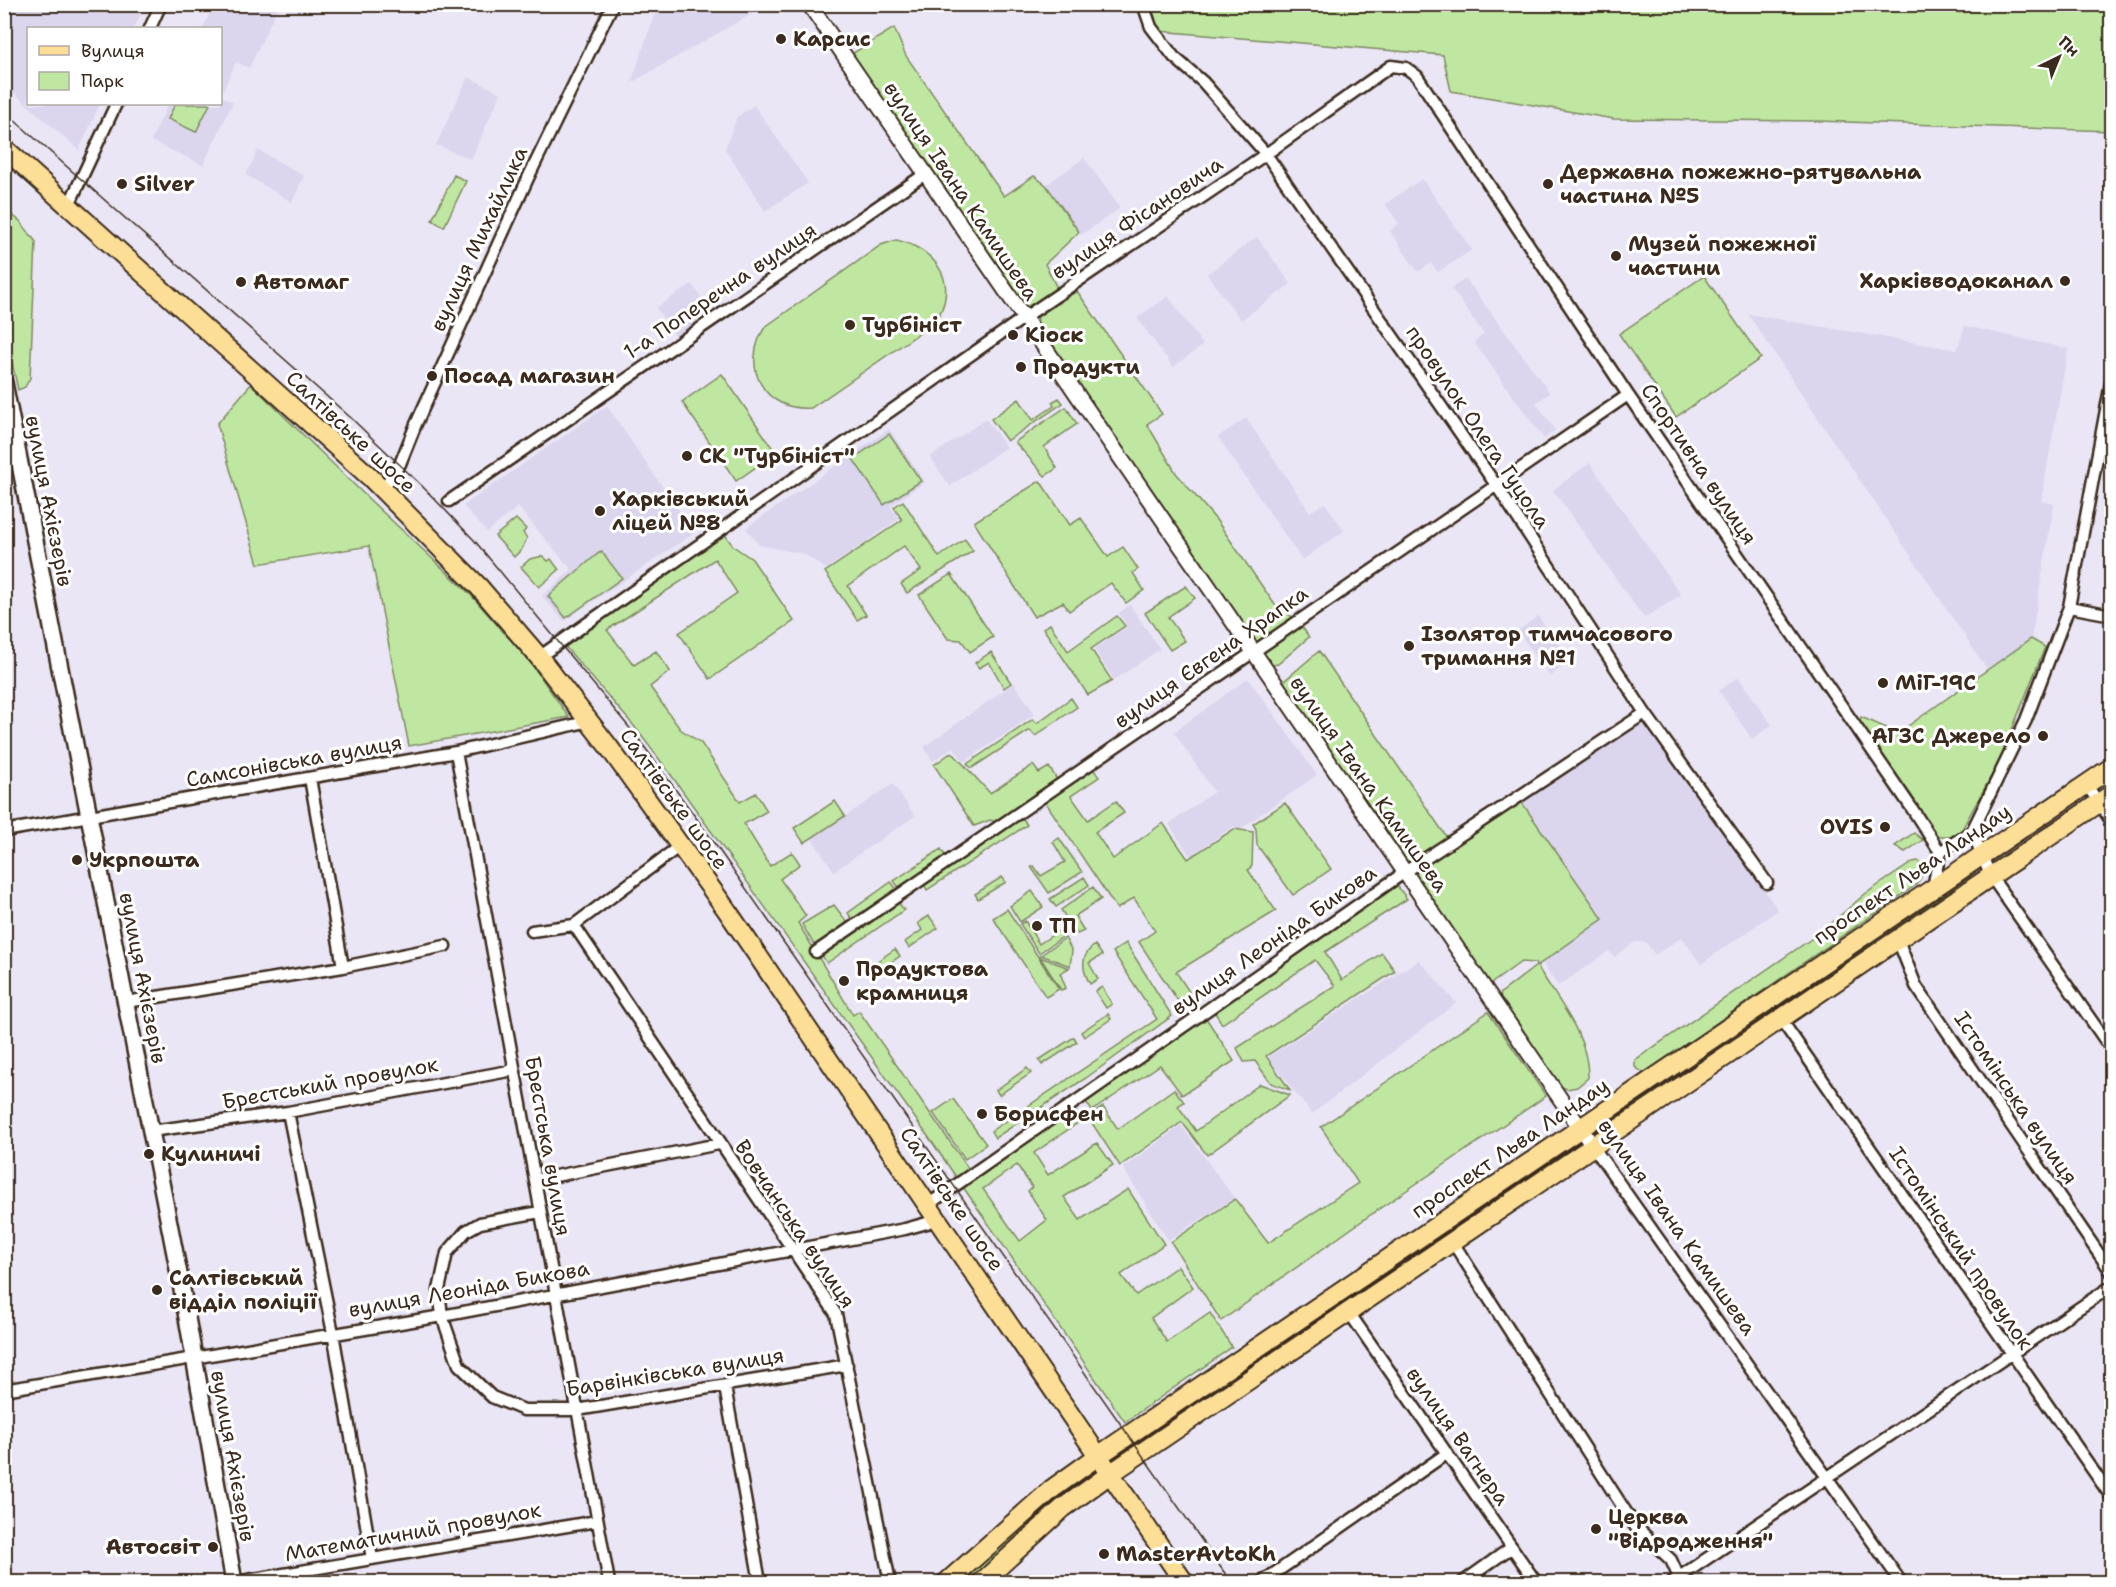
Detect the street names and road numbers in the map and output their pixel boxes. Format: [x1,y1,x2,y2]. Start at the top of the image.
street label: вулиця Івана Камишева [877,76,1045,306]
street label: вулиця Михайлика [424,142,534,336]
street label: вулиця Фісановича [1046,150,1228,286]
street label: 1-а Поперечна вулиця [618,216,822,366]
street label: провулок Олега Гуцола [1399,320,1557,534]
street label: Салтівське шосе [280,364,422,500]
street label: Спортивна вулиця [1635,378,1763,550]
street label: вулиця Ахієзерів [19,413,79,589]
street label: вулиця Євгена Храпка [1108,579,1314,735]
street label: вулиця Івана Камишева [1283,670,1455,898]
street label: Салтівське шосе [613,723,735,875]
street label: Самсонівська вулиця [184,728,404,794]
street label: проспект Льва Ландау [1808,797,2016,951]
street label: вулиця Леоніда Бикова [1166,859,1382,1021]
street label: вулиця Ахієзерів [113,890,173,1066]
street label: Істомінська вулиця [1948,1006,2084,1190]
street label: Брестський провулок [220,1050,440,1116]
street label: Брестська вулиця [518,1054,578,1238]
street label: проспект Льва Ландау [1406,1071,1614,1225]
street label: вулиця Івана Камишева [1591,1113,1763,1341]
street label: Салтівське шосе [893,1121,1011,1277]
street label: Вовчанська вулиця [728,1134,862,1314]
street label: Істомінський провулок [1882,1141,2040,1355]
street label: вулиця Леоніда Бикова [346,1254,592,1324]
street label: Барвінківська вулиця [564,1341,786,1403]
street label: вулиця Вагнера [1400,1361,1516,1511]
street label: вулиця Ахієзерів [204,1368,262,1544]
street label: Математичний провулок [283,1496,543,1568]

